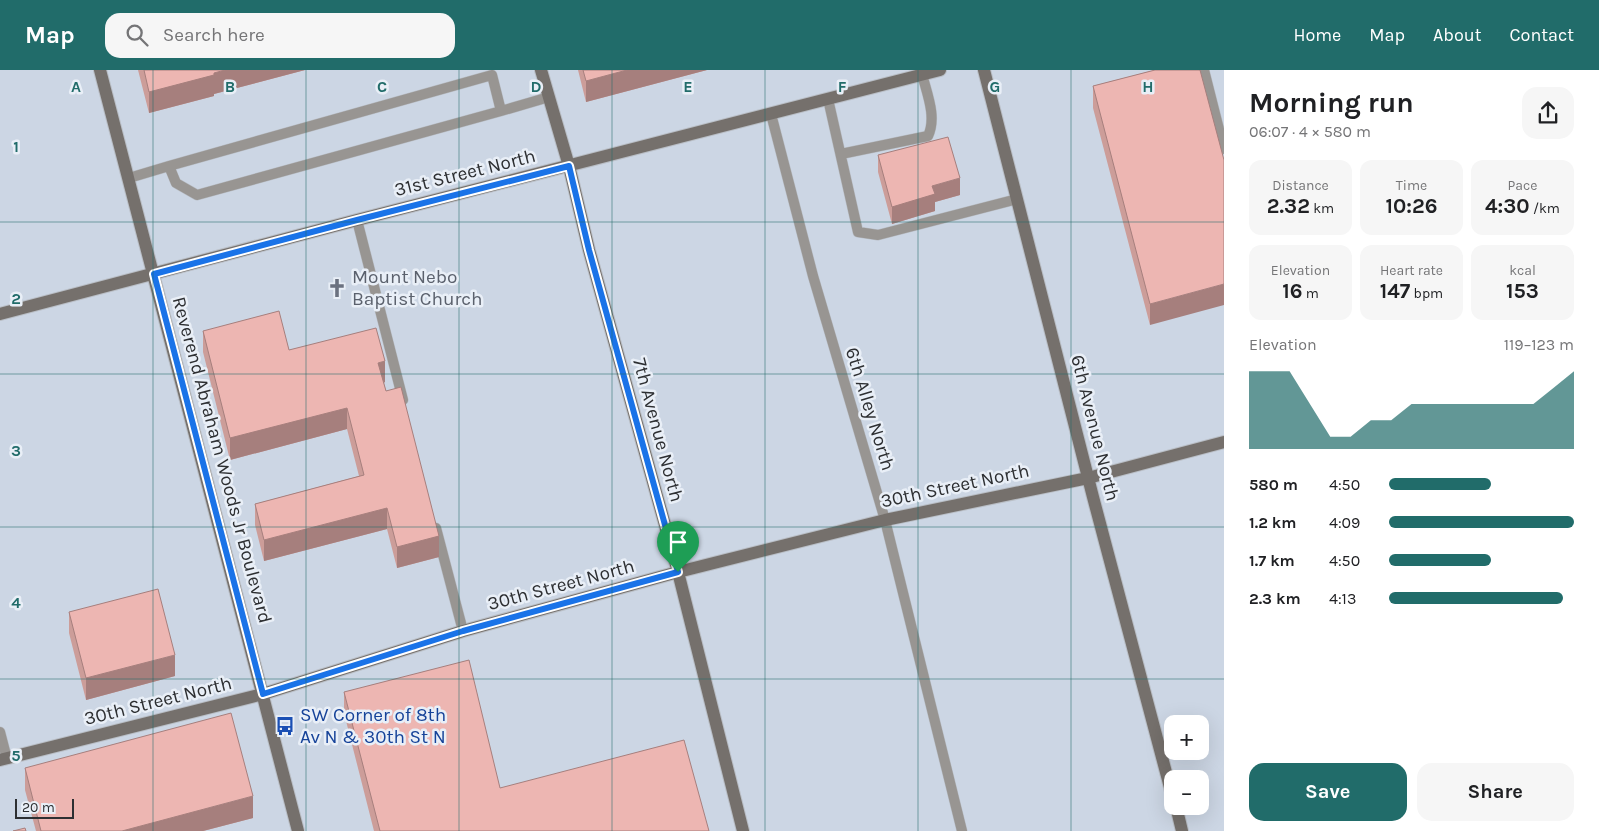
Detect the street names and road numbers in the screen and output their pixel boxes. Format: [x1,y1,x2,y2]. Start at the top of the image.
street label: 31st Street North [392,145,538,201]
street label: Reverend Abraham Woods Jr Boulevard [168,294,276,626]
street label: 6th Alley North [841,345,899,473]
street label: 6th Avenue North [1066,353,1124,503]
street label: 7th Avenue North [628,356,688,504]
street label: 30th Street North [879,460,1031,512]
street label: 30th Street North [485,555,637,615]
street label: 30th Street North [82,672,234,730]

